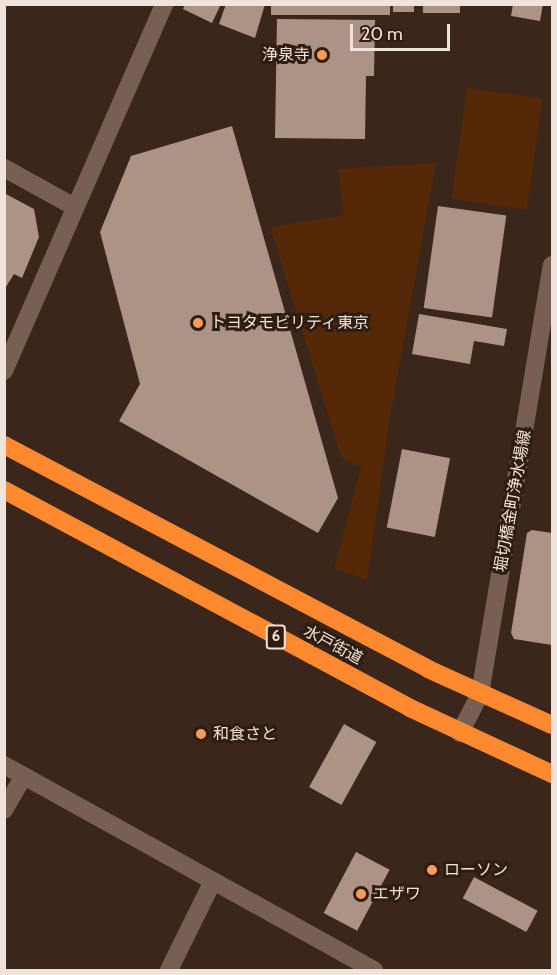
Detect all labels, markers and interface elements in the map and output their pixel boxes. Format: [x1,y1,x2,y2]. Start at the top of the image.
scale bar [353,12,454,50]
text: 20 m [361,23,403,45]
place label: 浄泉寺 [262,45,310,65]
marker: 浄泉寺 [315,48,329,62]
place label: トヨタモビリティ東京 [210,313,370,333]
marker: トヨタモビリティ東京 [191,316,205,330]
street label: 堀切橋金町浄水場線 [491,428,535,574]
street label: 水戸街道 [300,622,366,668]
road number: 6 [266,625,286,649]
place label: 和食さと [213,724,277,744]
marker: 和食さと [194,727,208,741]
place label: ローソン [444,860,508,880]
marker: ローソン [425,863,439,877]
place label: エザワ [373,884,421,904]
marker: エザワ [354,887,368,901]

